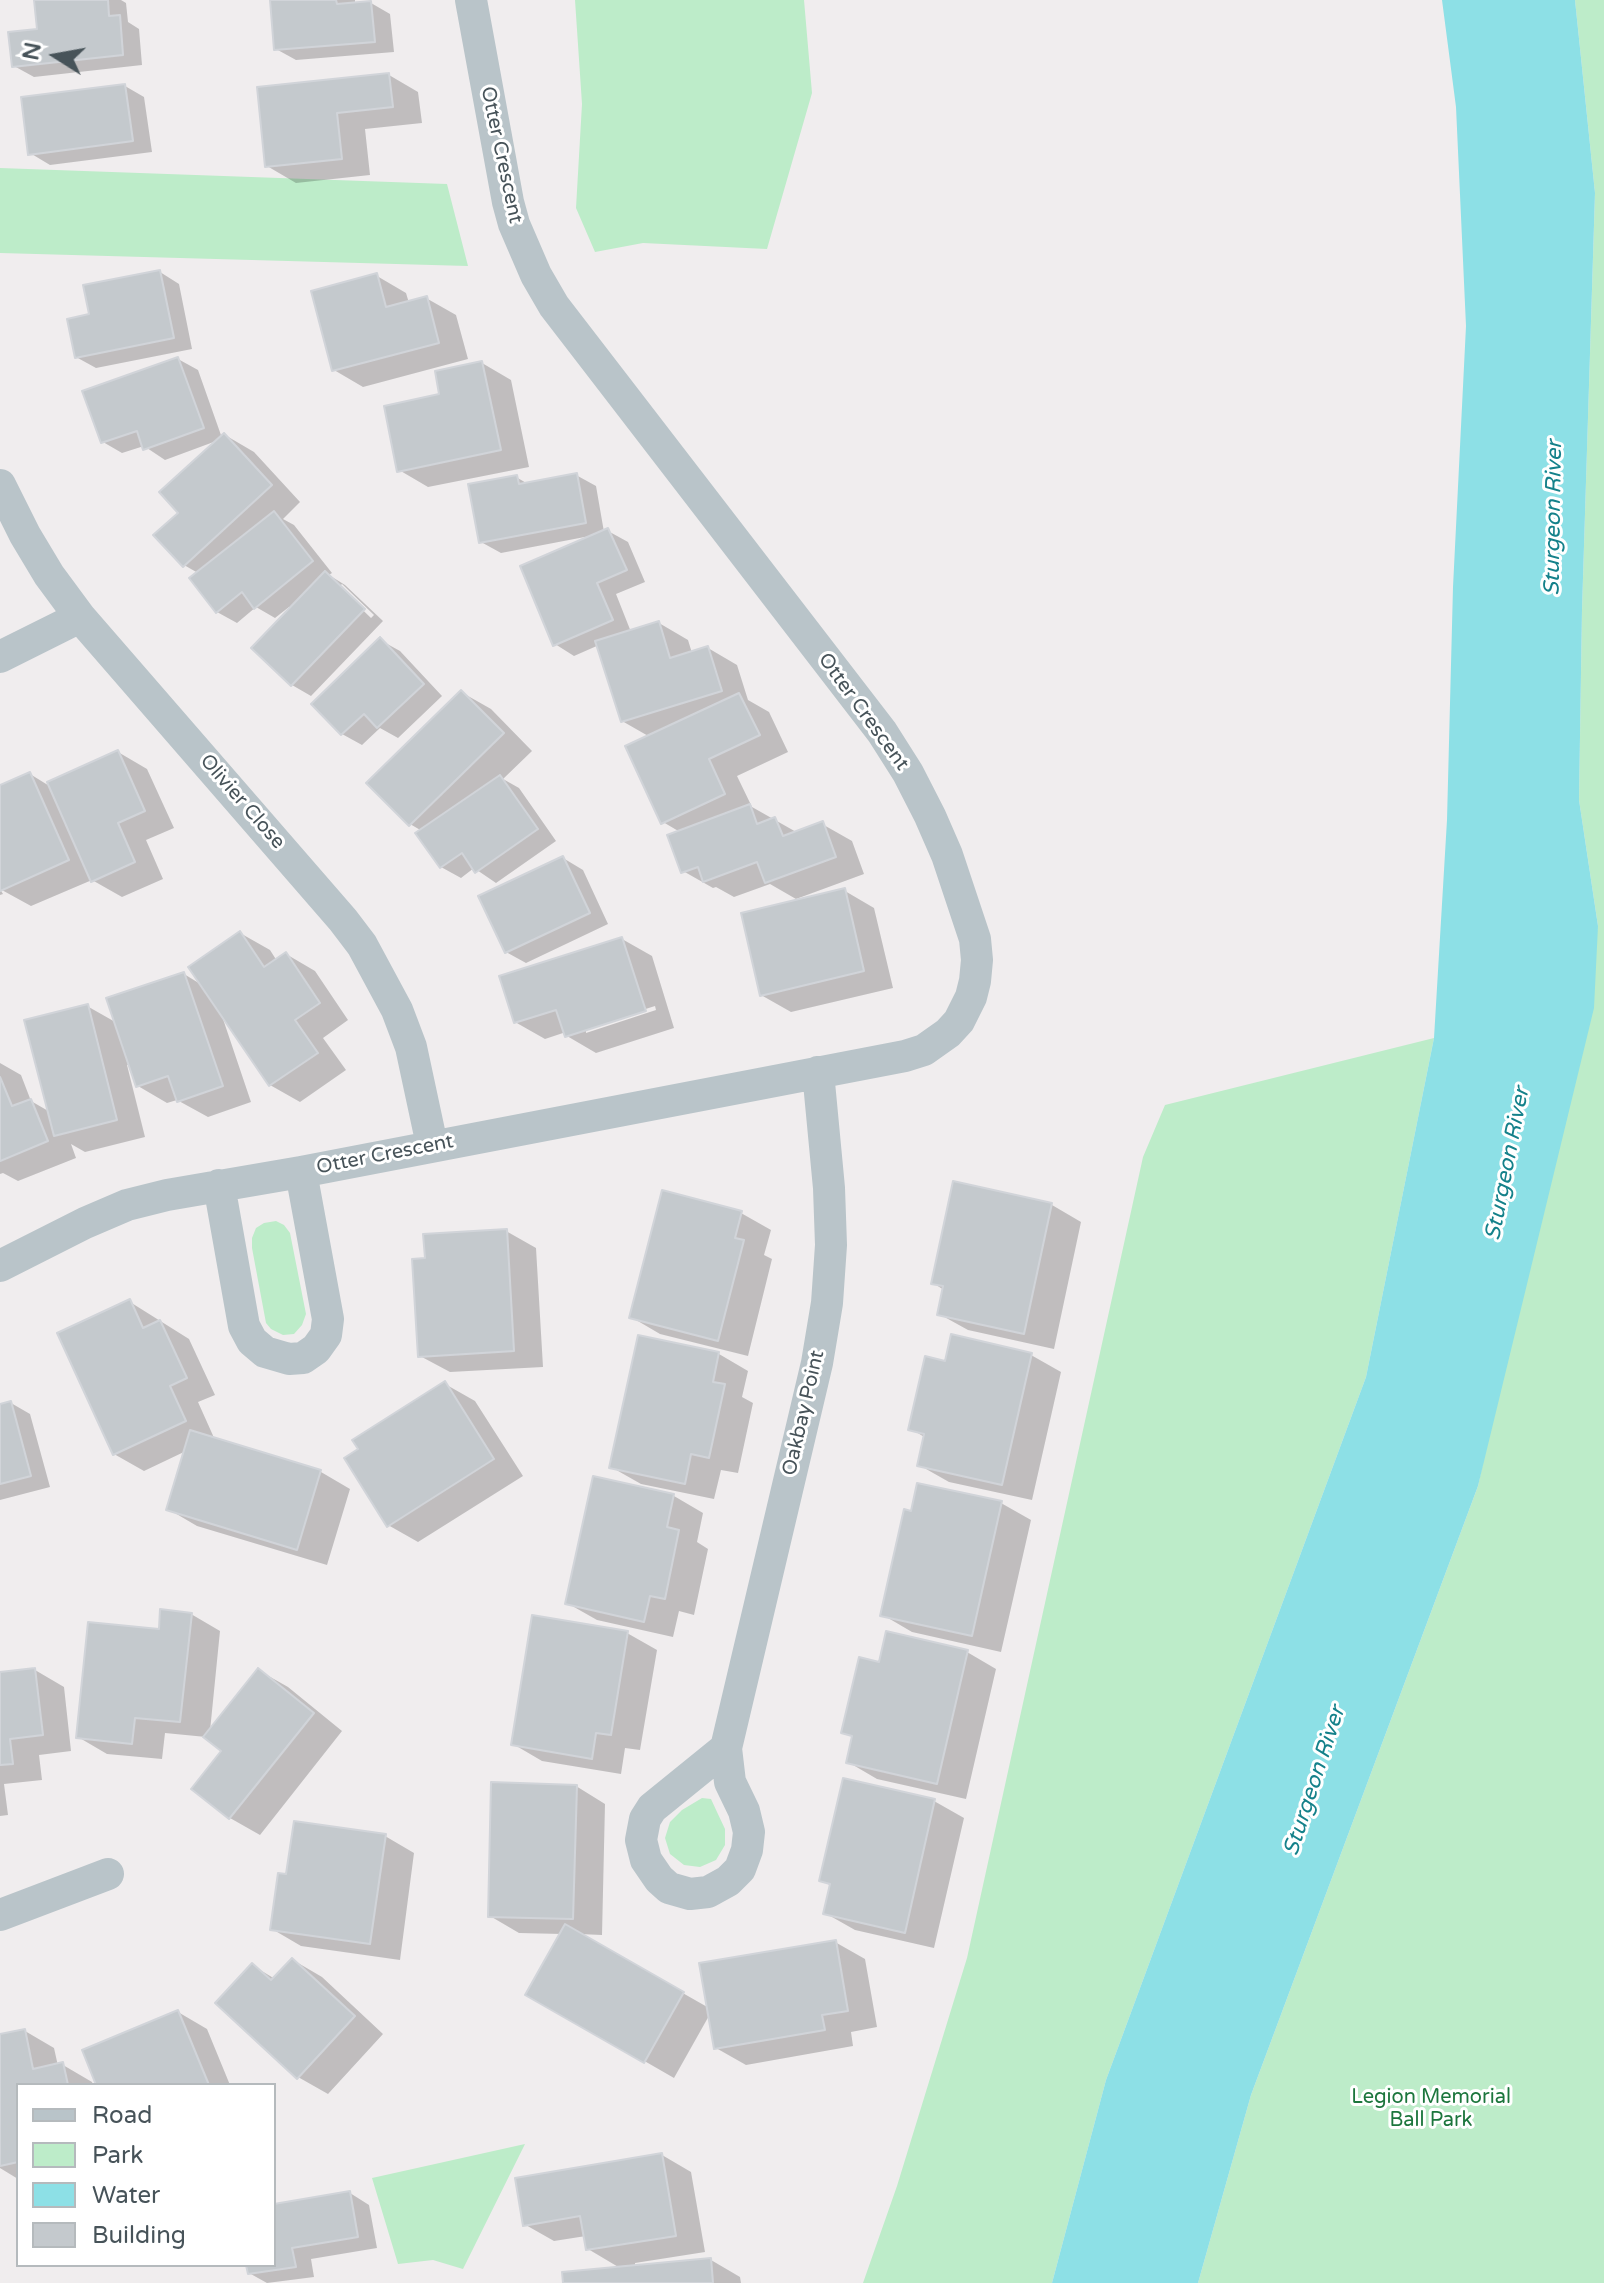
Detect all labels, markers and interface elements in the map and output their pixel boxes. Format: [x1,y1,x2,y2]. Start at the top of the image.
north arrow [16,16,96,96]
text: N [18,40,47,63]
street label: Otter Crescent [475,84,527,226]
water label: Sturgeon River [1539,440,1569,596]
street label: Otter Crescent [812,649,914,775]
street label: Olivier Close [194,750,290,854]
water label: Sturgeon River [1480,1085,1536,1243]
street label: Otter Crescent [314,1130,456,1180]
street label: Oakbay Point [778,1348,830,1478]
water label: Sturgeon River [1278,1703,1352,1859]
legend [16,2083,276,2267]
park label: Legion Memorial Ball Park [1351,2086,1511,2133]
text: Road [92,2101,152,2130]
text: Park [92,2141,143,2170]
text: Water [92,2181,160,2210]
text: Building [92,2221,186,2250]

